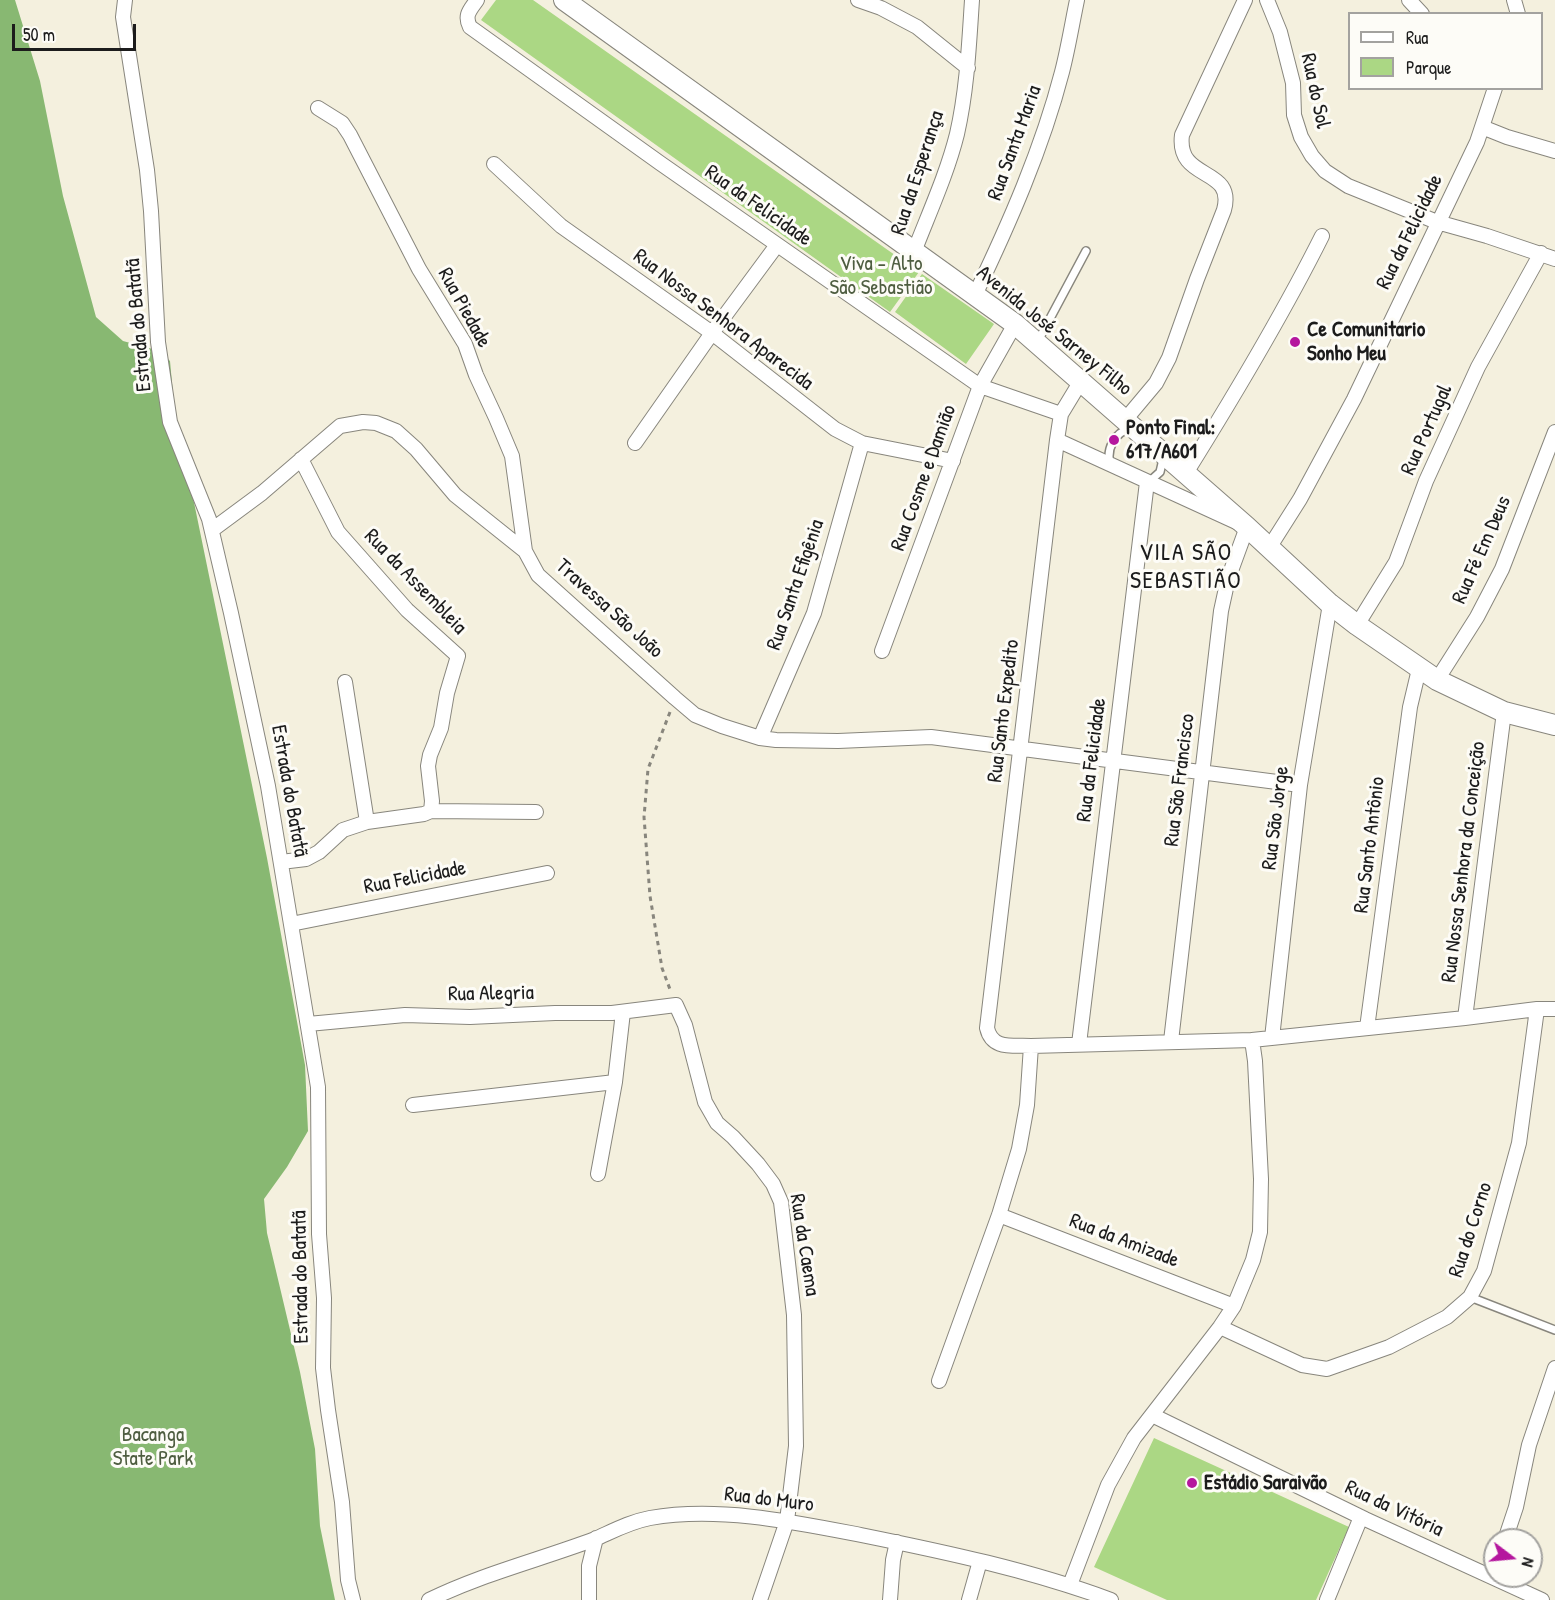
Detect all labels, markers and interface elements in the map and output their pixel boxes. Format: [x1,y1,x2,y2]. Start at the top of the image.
scale bar [15,12,140,50]
legend [1348,12,1543,90]
text: 50 m [23,22,55,47]
text: Rua [1406,25,1428,50]
street label: Rua do Sol [1295,51,1335,131]
text: Parque [1406,55,1451,80]
street label: Rua Santa Maria [983,82,1047,204]
street label: Rua da Esperança [886,108,950,238]
street label: Rua da Felicidade [700,160,816,252]
street label: Rua da Felicidade [1371,170,1449,294]
street label: Rua Nossa Senhora Aparecida [628,244,818,396]
park label: Viva - Alto São Sebastião [830,251,932,301]
street label: Estrada do Batatã [121,257,157,393]
street label: Avenida José Sarney Filho [971,261,1137,401]
street label: Rua Piedade [432,264,496,352]
place label: Ce Comunitario Sonho Meu [1307,317,1425,367]
marker: Ce Comunitario Sonho Meu [1288,335,1302,349]
street label: Rua Portugal [1396,381,1458,479]
street label: Rua Cosme e Damião [886,402,962,554]
place label: Ponto Final: 617/A601 [1126,415,1215,465]
marker: Ponto Final: 617/A601 [1107,433,1121,447]
street label: Rua Fé Em Deus [1447,492,1517,608]
street label: Rua Santa Efigênia [762,516,830,654]
street label: Rua da Assembleia [358,524,472,640]
district label: VILA SÃO SEBASTIÃO [1130,540,1242,596]
street label: Travessa São João [550,554,668,664]
street label: Rua Santo Expedito [983,638,1025,784]
street label: Rua da Felicidade [1072,697,1112,823]
street label: Rua São Francisco [1159,712,1201,848]
street label: Estrada do Batatã [265,723,313,859]
street label: Rua Nossa Senhora da Conceição [1437,740,1491,984]
street label: Rua São Jorge [1257,765,1295,871]
street label: Rua Santo Antônio [1349,775,1391,915]
street label: Rua Felicidade [362,856,468,900]
street label: Rua Alegria [448,981,534,1007]
street label: Rua do Corno [1444,1179,1498,1281]
street label: Rua da Caema [784,1192,824,1298]
street label: Rua da Amizade [1066,1209,1182,1273]
street label: Estrada do Batatã [287,1210,315,1344]
park label: Bacanga State Park [113,1422,193,1472]
place label: Estádio Saraivão [1204,1470,1327,1496]
street label: Rua da Vitória [1341,1475,1447,1543]
marker: Estádio Saraivão [1185,1476,1199,1490]
street label: Rua do Muro [723,1482,815,1518]
north arrow [1483,1528,1543,1588]
text: N [1517,1555,1540,1570]

